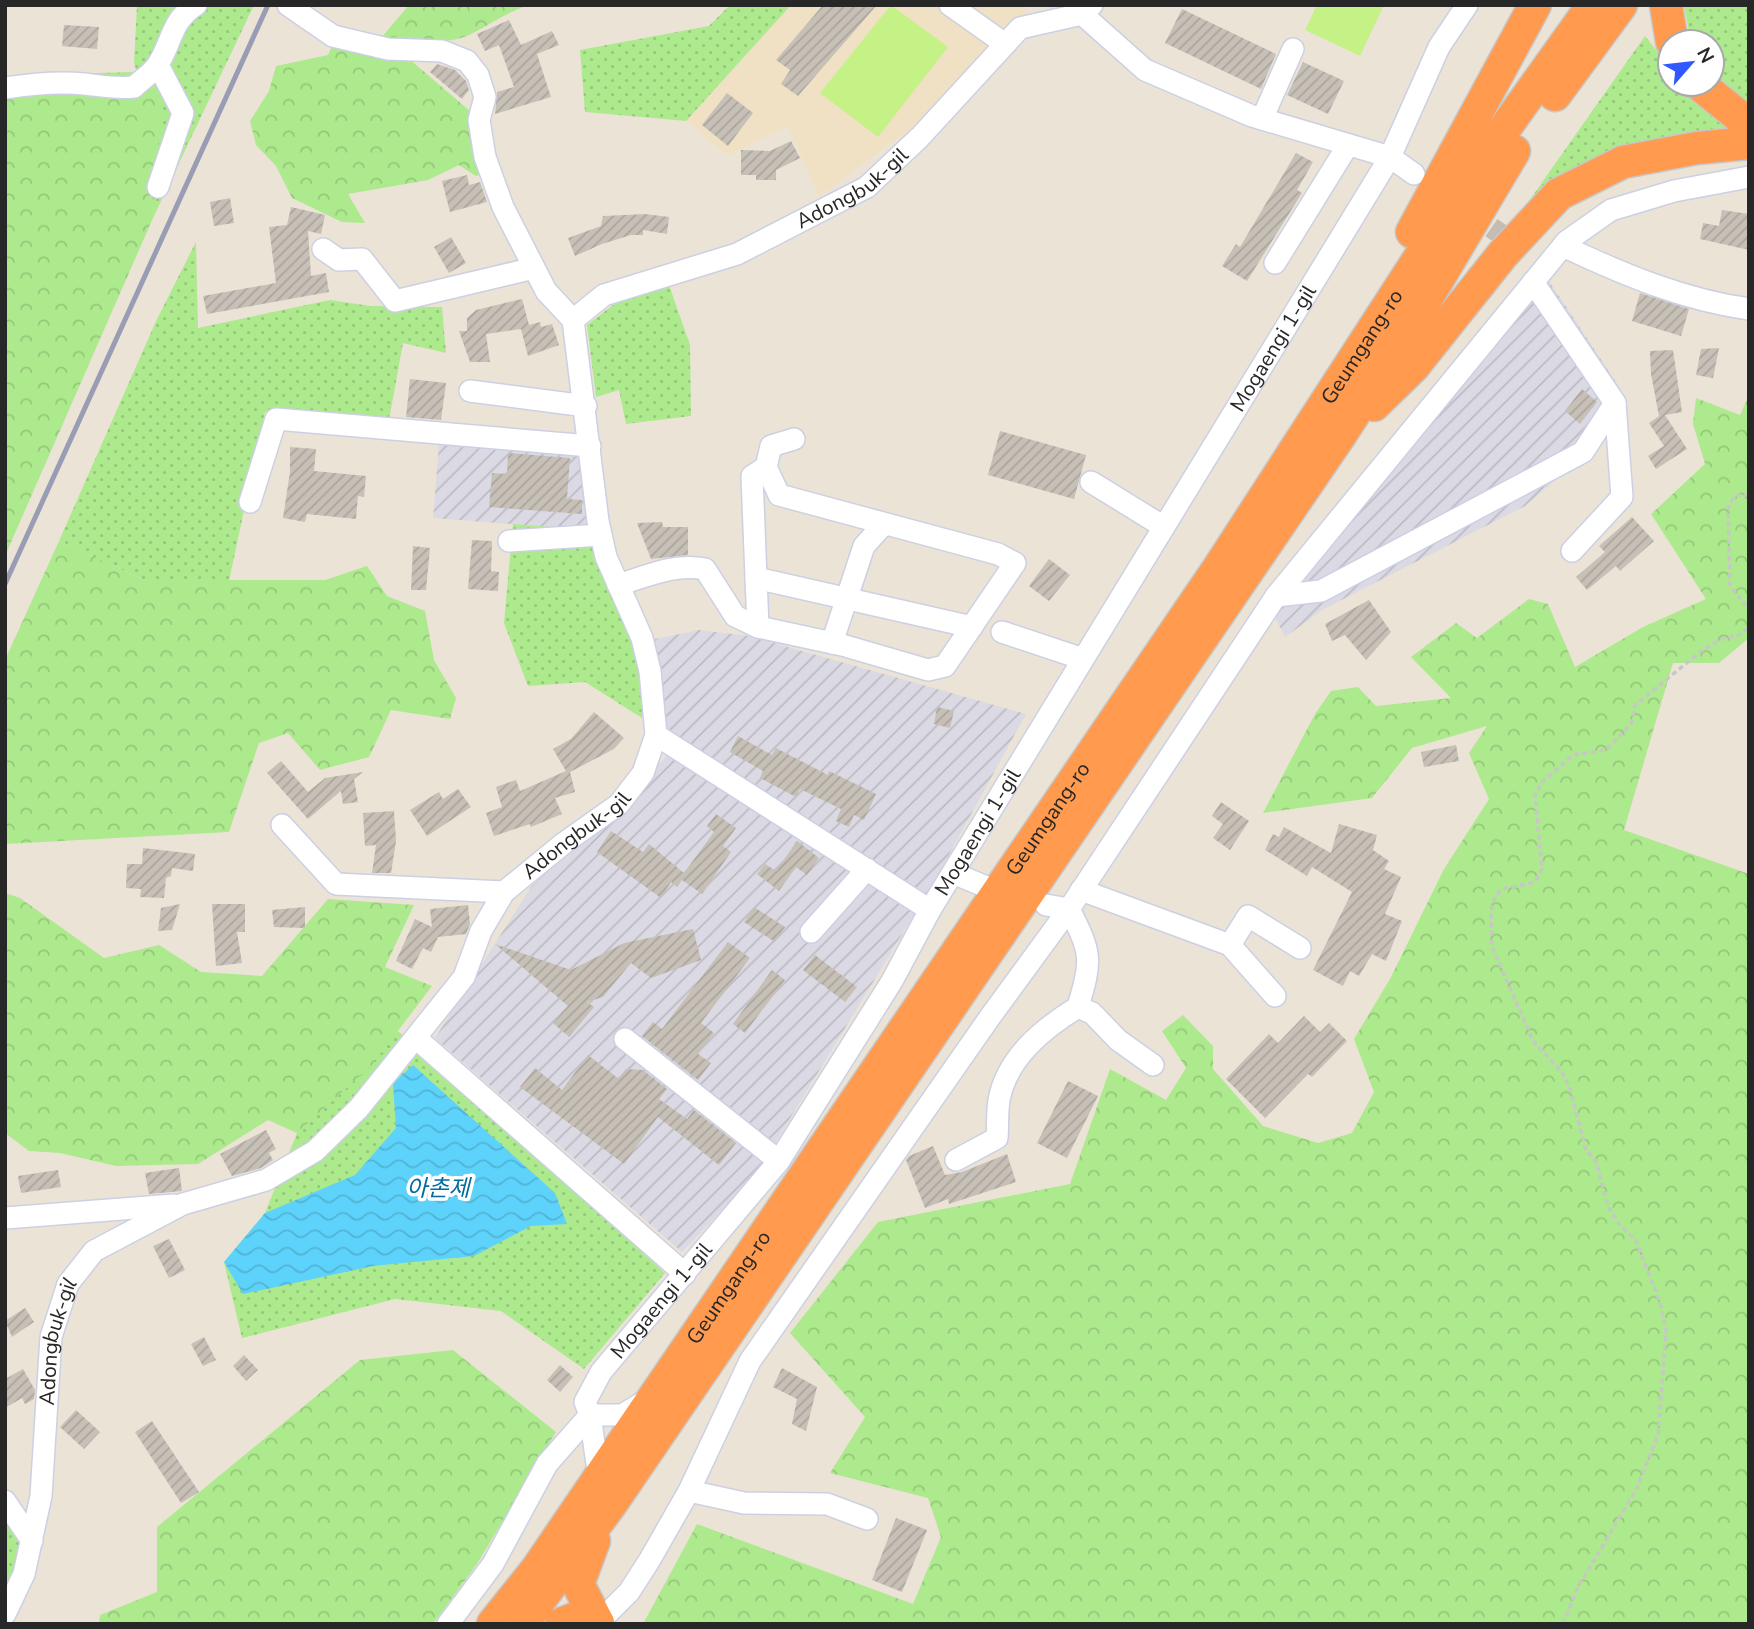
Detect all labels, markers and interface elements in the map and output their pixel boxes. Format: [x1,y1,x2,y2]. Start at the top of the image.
north arrow [1656,28,1726,98]
text: N [1690,43,1720,68]
street label: Adongbuk-gil [791,141,915,235]
street label: Mogaengi 1-gil [1224,279,1323,417]
street label: Geumgang-ro [1314,284,1410,410]
street label: Geumgang-ro [999,756,1097,881]
street label: Mogaengi 1-gil [928,763,1028,901]
street label: Adongbuk-gil [516,785,638,886]
water label: 아촌제 [406,1173,473,1204]
street label: Geumgang-ro [680,1225,777,1350]
street label: Mogaengi 1-gil [604,1236,719,1365]
street label: Adongbuk-gil [33,1270,83,1406]

